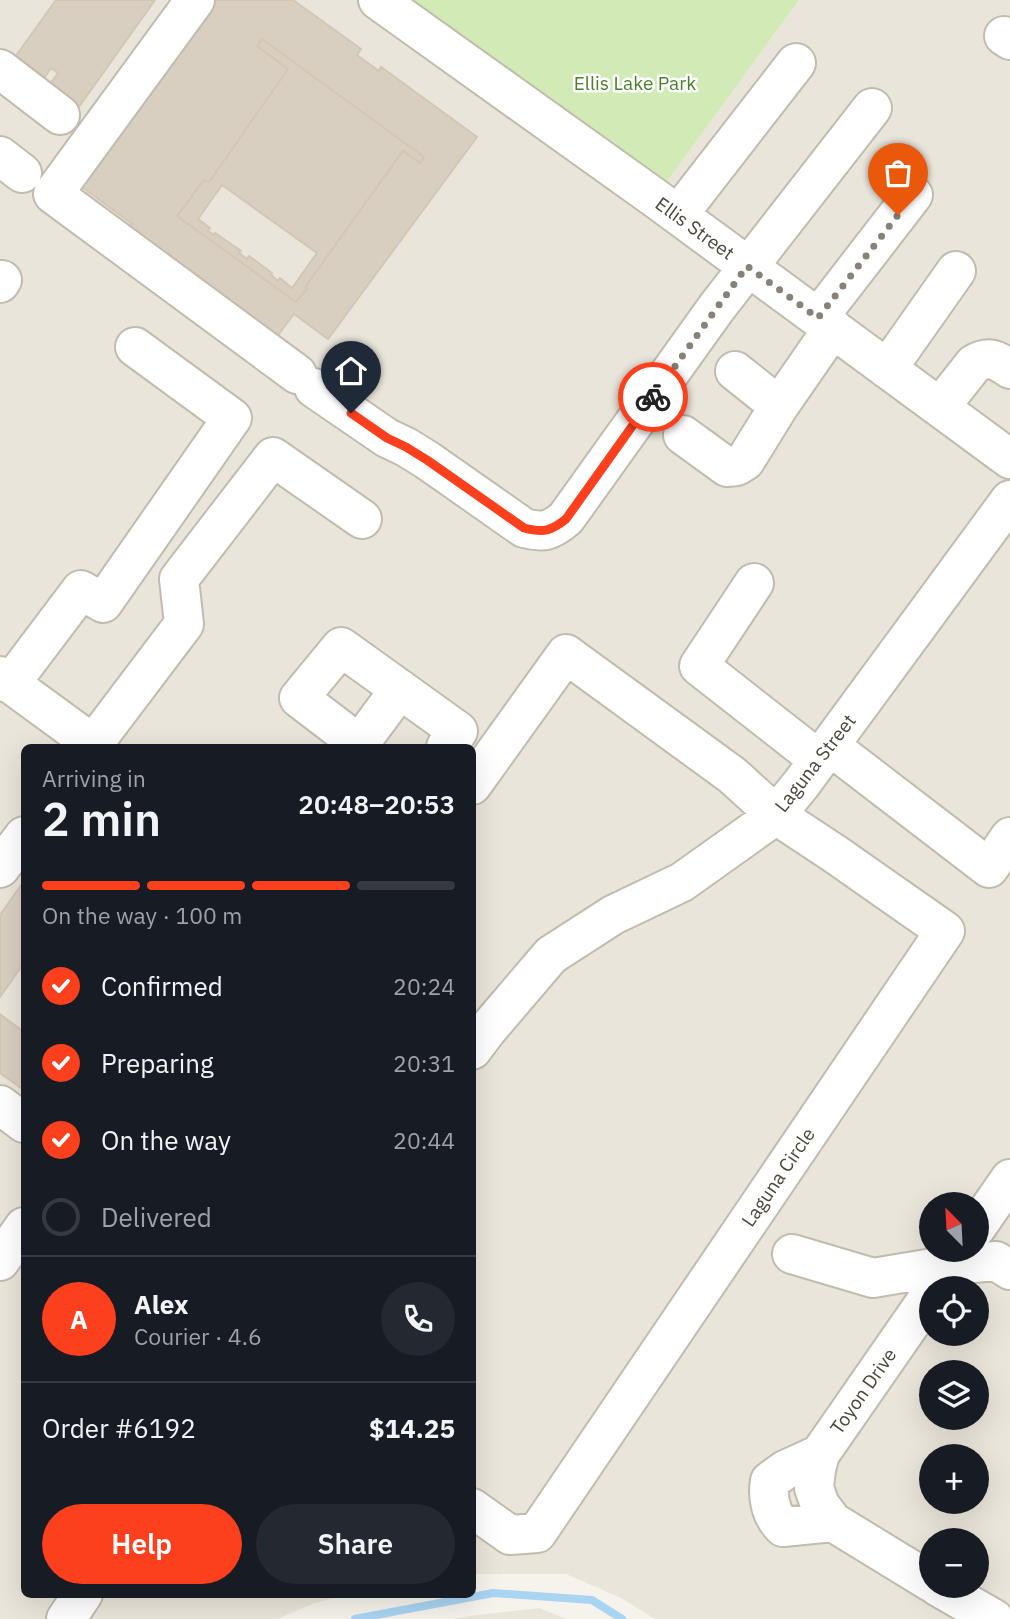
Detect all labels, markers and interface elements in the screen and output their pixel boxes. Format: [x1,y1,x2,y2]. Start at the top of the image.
park label: Ellis Lake Park [574,71,696,95]
pin [868,143,928,215]
icon: bag [879,154,917,192]
street label: Ellis Street [651,191,739,265]
pin [321,341,381,413]
icon: home [332,352,370,390]
courier [618,362,688,432]
icon: bike [634,378,672,416]
street label: Laguna Street [769,709,861,817]
text: Arriving in [42,763,146,793]
text: 20:48–20:53 [298,787,455,821]
text: 2 min [42,789,161,849]
text: On the way · 100 m [42,900,242,930]
icon: check [42,967,80,1005]
text: Confirmed [101,969,223,1003]
text: 20:24 [393,971,455,1001]
icon: check [42,1044,80,1082]
text: Preparing [101,1046,214,1080]
text: 20:31 [393,1048,455,1078]
icon: check [42,1121,80,1159]
text: On the way [101,1123,231,1157]
street label: Laguna Circle [736,1123,820,1231]
text: 20:44 [393,1125,455,1155]
north arrow [919,1192,989,1262]
map controls [919,1192,989,1598]
text: Delivered [101,1200,212,1234]
button: locate [919,1276,989,1346]
button: phone [381,1282,455,1356]
text: Alex [134,1287,188,1321]
text: A [70,1302,88,1336]
text: Courier · 4.6 [134,1321,262,1351]
street label: Toyon Drive [825,1343,901,1439]
button: layers [919,1360,989,1430]
text: Order #6192 [42,1411,196,1445]
text: $14.25 [369,1411,455,1445]
button: + [919,1444,989,1514]
button: Help [42,1504,242,1584]
button: Share [256,1504,455,1584]
button: − [919,1528,989,1598]

